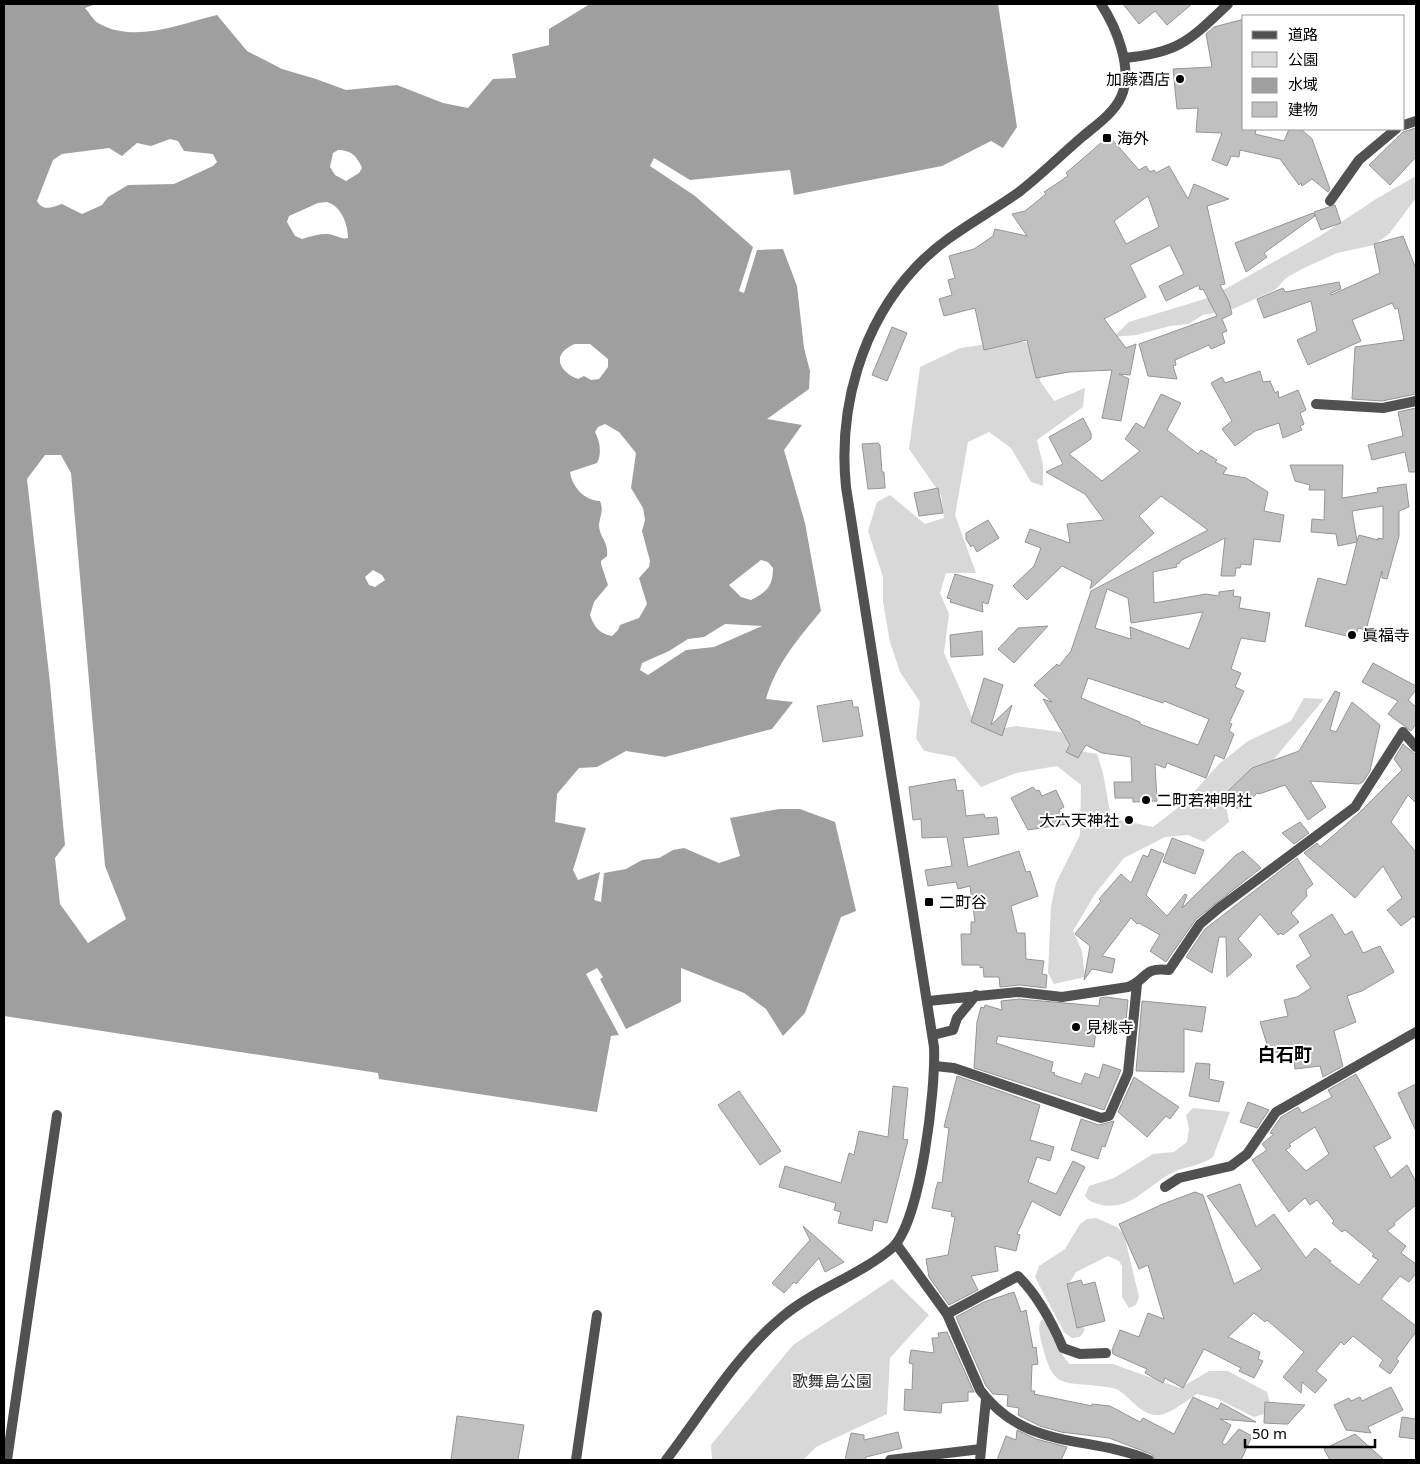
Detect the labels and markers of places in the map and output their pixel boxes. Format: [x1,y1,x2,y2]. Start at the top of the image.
place label: 加藤酒店 [1106,68,1170,90]
marker: 加藤酒店 [1174,73,1186,85]
place label: 海外 [1117,127,1149,149]
marker: 海外 [1101,132,1113,144]
place label: 眞福寺 [1362,624,1410,646]
marker: 眞福寺 [1346,629,1358,641]
place label: 二町若神明社 [1156,789,1252,811]
marker: 二町若神明社 [1140,794,1152,806]
place label: 大六天神社 [1039,809,1119,831]
marker: 大六天神社 [1123,814,1135,826]
place label: 二町谷 [939,891,987,913]
marker: 二町谷 [923,896,935,908]
place label: 見桃寺 [1086,1016,1134,1038]
marker: 見桃寺 [1070,1021,1082,1033]

